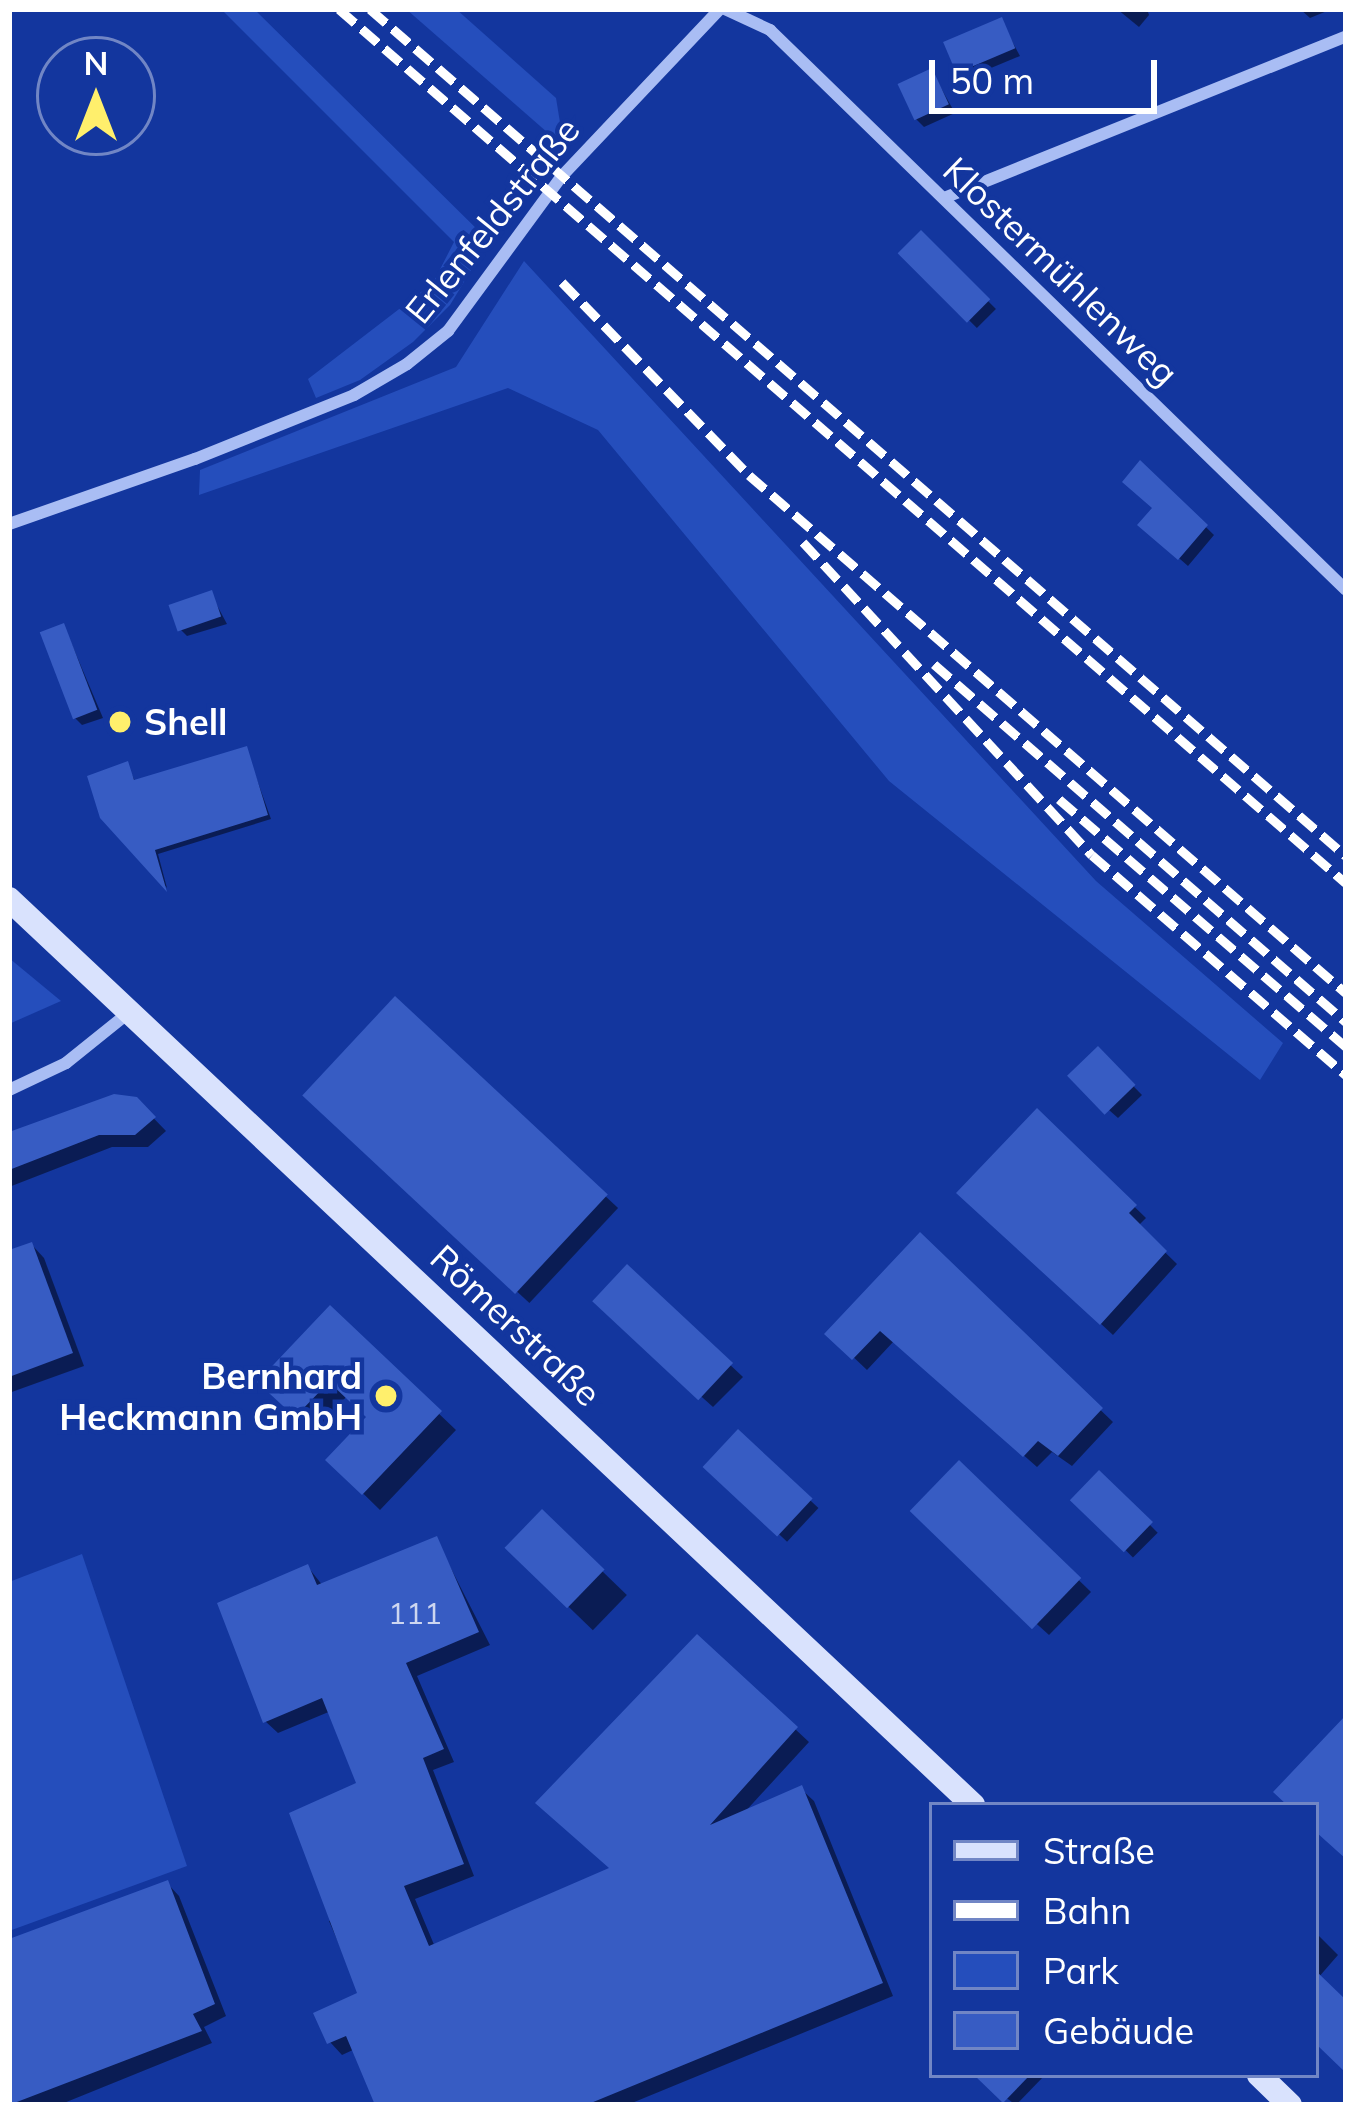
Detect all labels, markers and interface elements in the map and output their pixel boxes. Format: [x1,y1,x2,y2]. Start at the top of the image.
north arrow [36,36,156,156]
scale bar [935,36,1163,110]
text: N [84,42,108,83]
text: 50 m [950,58,1034,103]
street label: Erlenfeldstraße [396,108,588,332]
street label: Klostermühlenweg [935,148,1187,394]
place label: Shell [144,700,227,744]
marker: Shell [107,709,133,735]
street label: Römerstraße [422,1235,610,1415]
place label: Bernhard Heckmann GmbH [59,1353,362,1438]
marker: Bernhard Heckmann GmbH [373,1383,399,1409]
house number: 111 [388,1595,442,1631]
legend [929,1802,1319,2078]
text: Straße [1043,1828,1155,1873]
text: Bahn [1043,1888,1131,1933]
text: Park [1043,1948,1119,1993]
text: Gebäude [1043,2008,1194,2053]

